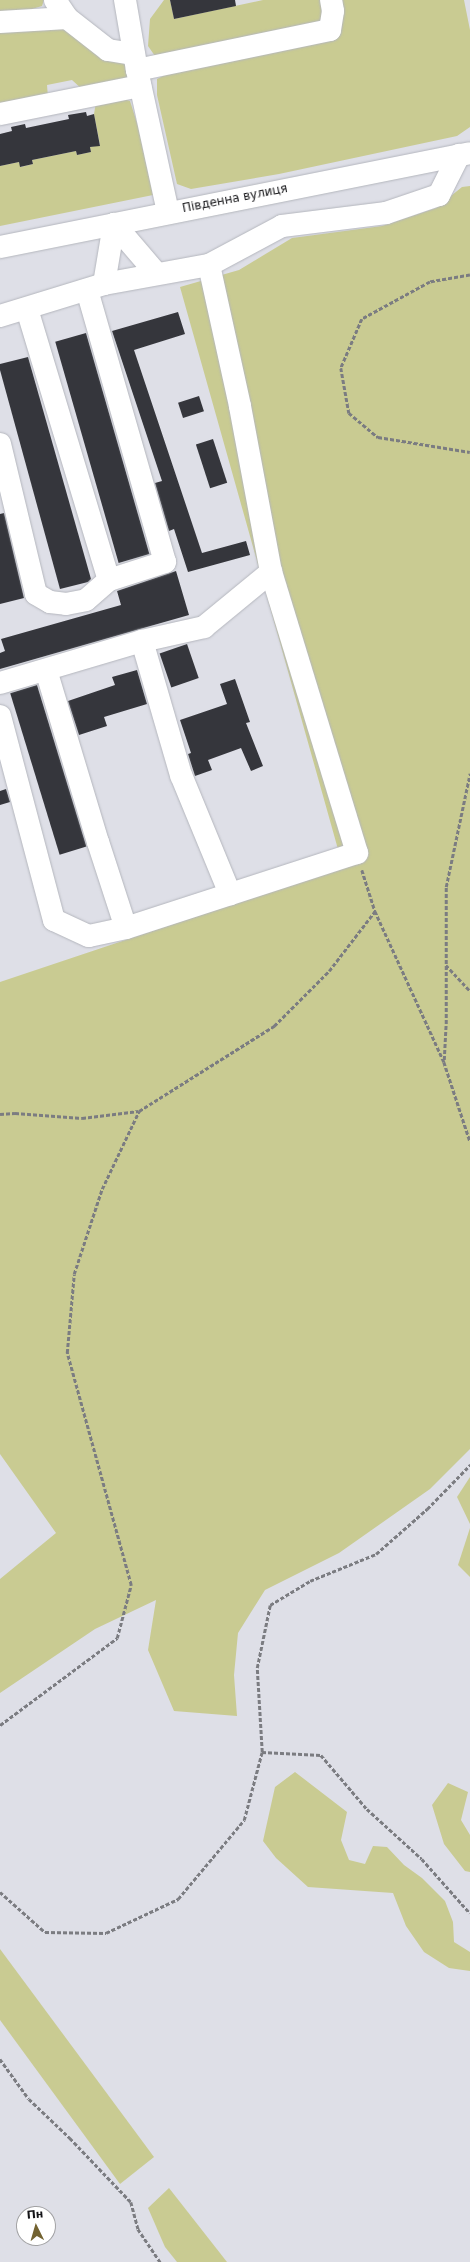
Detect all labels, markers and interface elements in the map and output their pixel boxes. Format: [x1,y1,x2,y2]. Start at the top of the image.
street label: Південна вулиця [181,182,289,216]
north arrow [16,2206,56,2246]
text: Пн [26,2207,44,2222]

